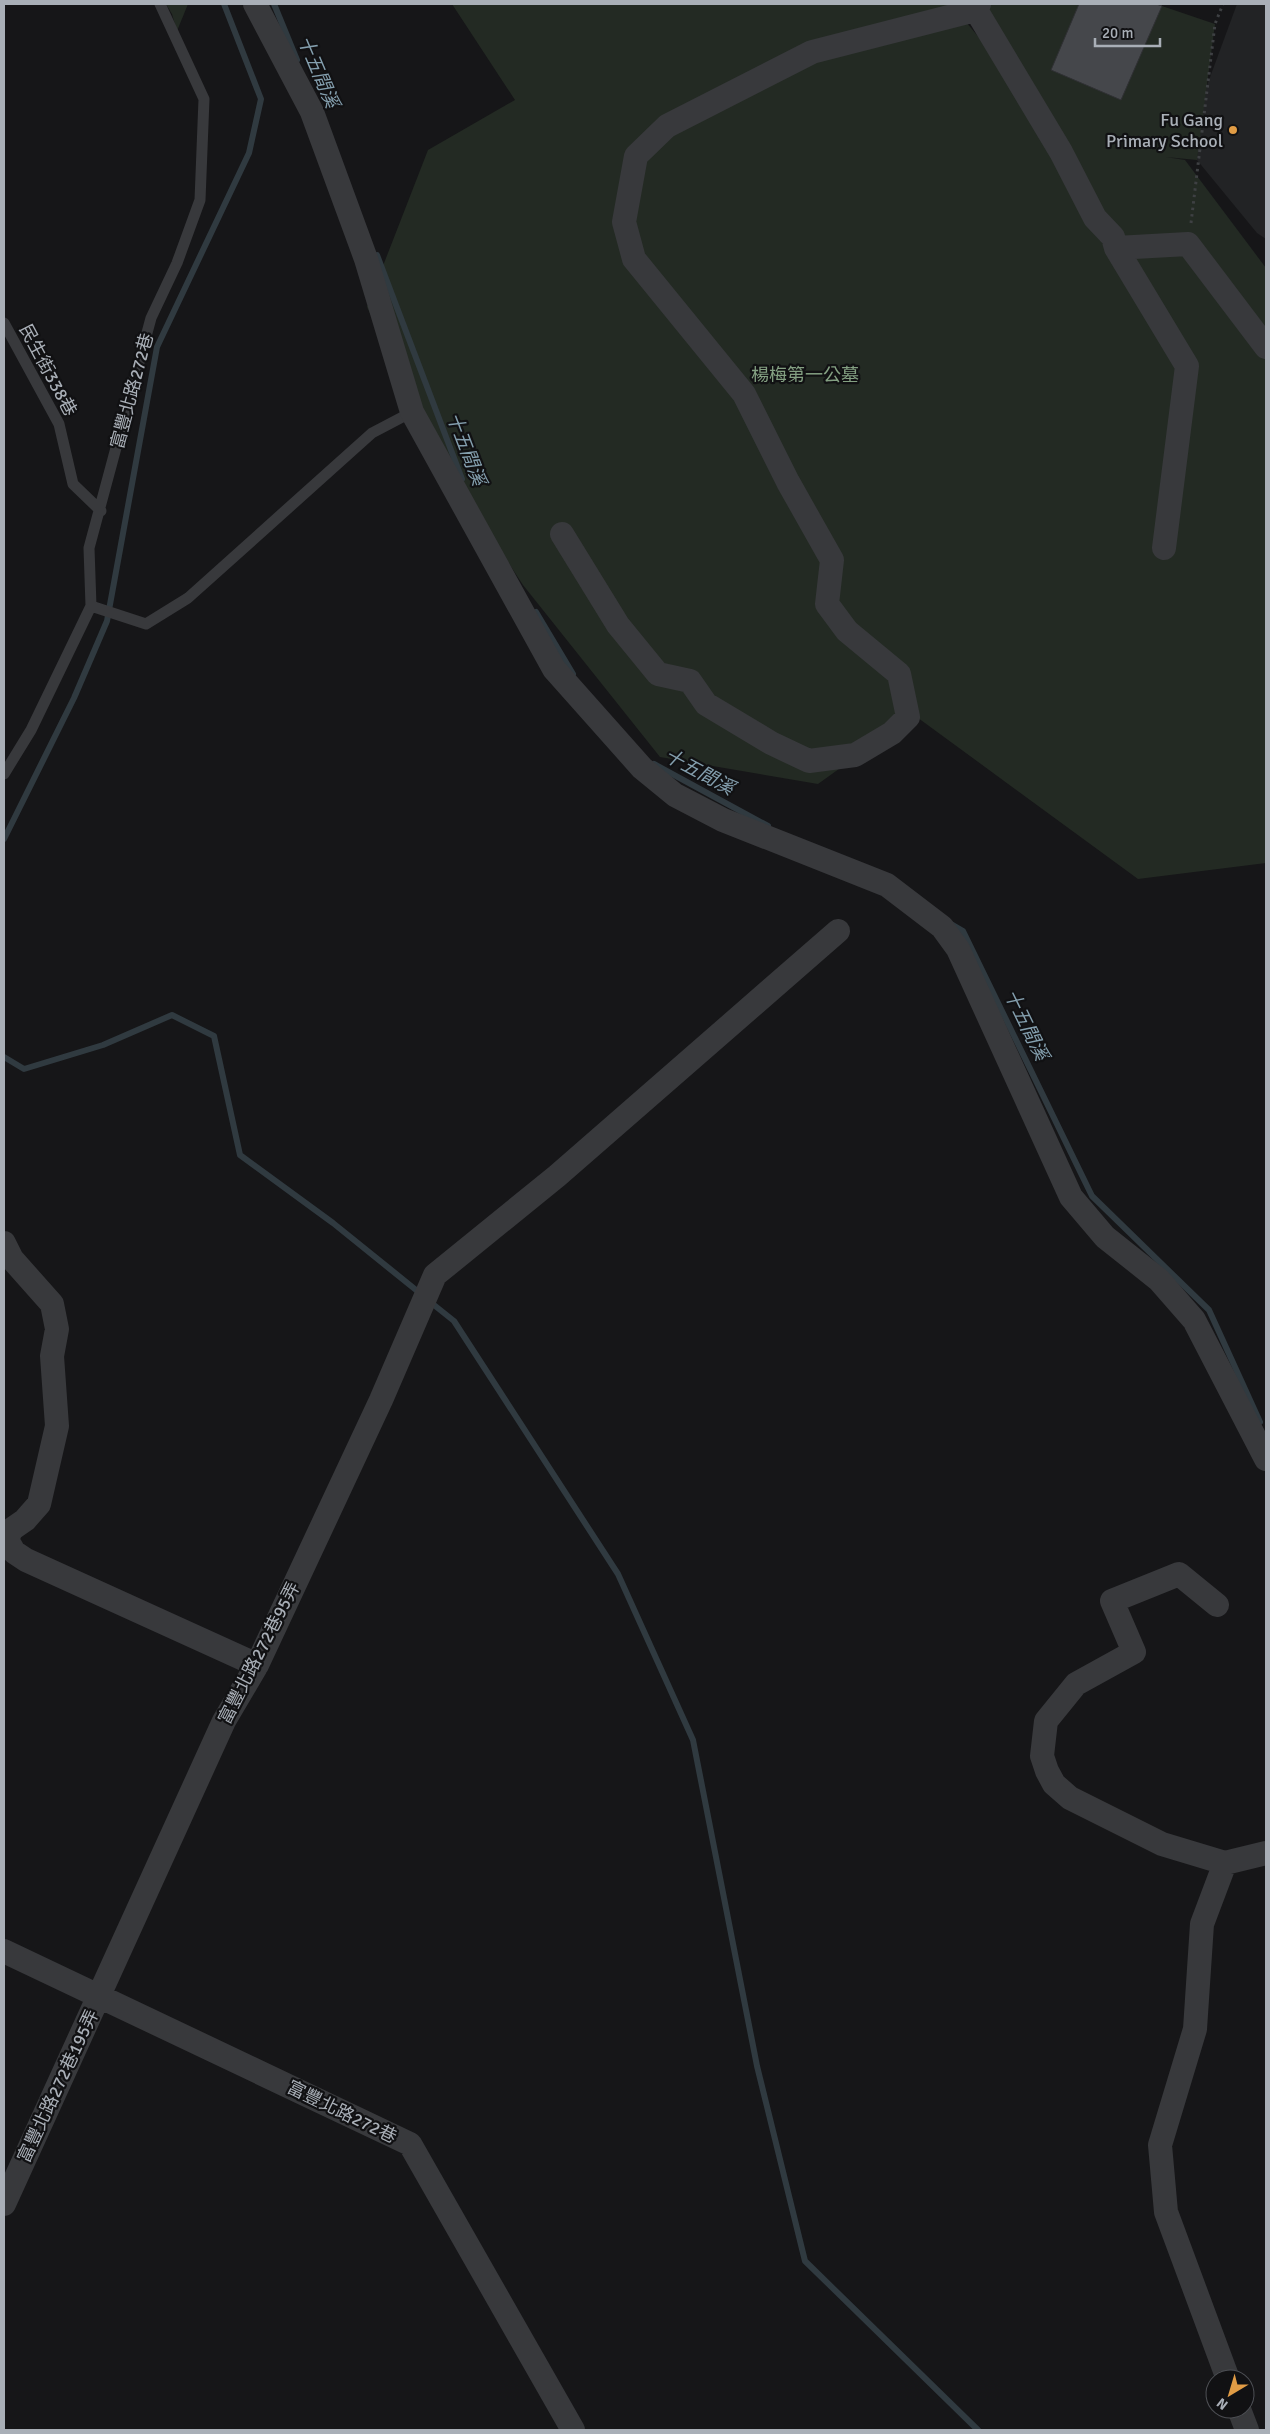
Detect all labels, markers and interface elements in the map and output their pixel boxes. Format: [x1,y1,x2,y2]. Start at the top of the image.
scale bar [1095,15,1160,47]
text: 20 m [1102,24,1133,42]
water label: 十五間溪 [292,32,345,114]
place label: Fu Gang Primary School [1106,109,1223,152]
marker: Fu Gang Primary School [1227,124,1239,136]
street label: 民生街338巷 [15,320,81,420]
street label: 富豐北路272巷 [106,331,158,451]
park label: 楊梅第一公墓 [751,364,859,386]
water label: 十五間溪 [441,409,492,492]
water label: 十五間溪 [660,744,741,802]
water label: 十五間溪 [999,986,1055,1067]
street label: 富豐北路272巷95弄 [214,1578,304,1728]
street label: 富豐北路272巷195弄 [13,2006,103,2166]
street label: 富豐北路272巷 [284,2076,400,2148]
north arrow [1205,2369,1255,2419]
text: N [1213,2394,1231,2414]

